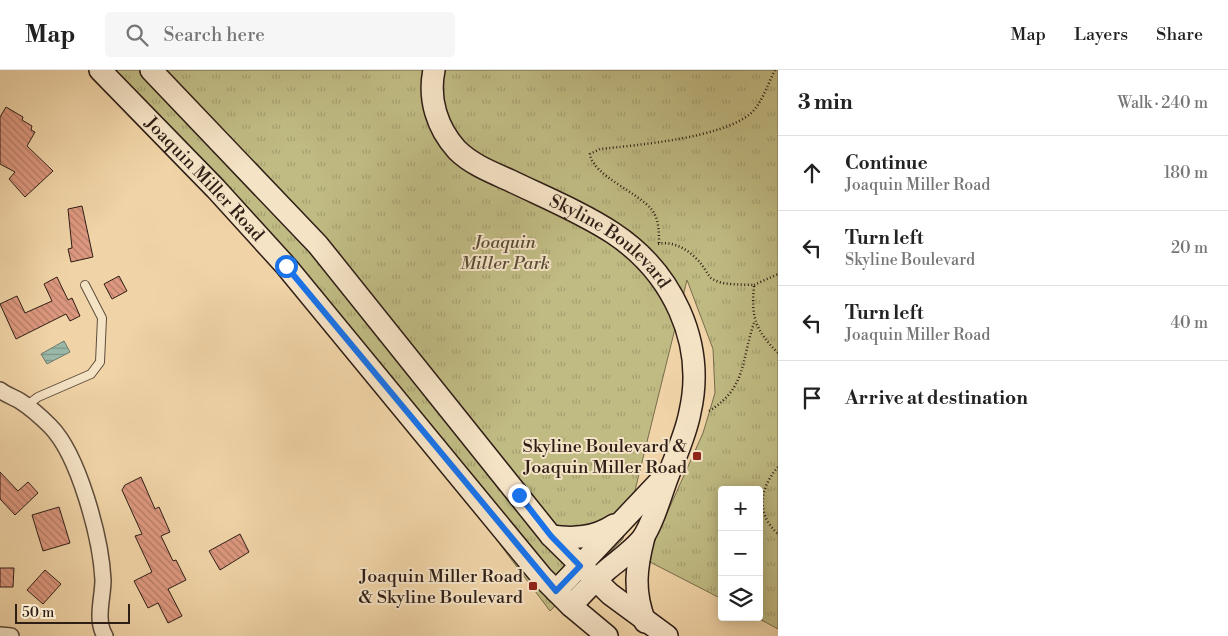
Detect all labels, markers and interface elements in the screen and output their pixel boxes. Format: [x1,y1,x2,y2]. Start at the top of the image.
search box [105,12,455,57]
text: Map [25,20,75,50]
icon: search [123,21,151,49]
text: Search here [163,23,265,47]
text: Map [1011,23,1046,46]
text: Layers [1074,23,1128,46]
text: Share [1156,23,1203,46]
text: 3 min [798,90,853,116]
text: Walk · 240 m [1117,93,1208,113]
street label: Joaquin Miller Road [139,111,269,247]
text: Continue [845,151,928,175]
icon: ahead [798,159,826,187]
text: 180 m [1164,163,1208,183]
text: Joaquin Miller Road [845,175,990,195]
street label: Skyline Boulevard [546,190,676,294]
text: Turn left [845,226,924,250]
park label: Joaquin Miller Park [460,231,550,275]
icon: left [798,234,826,262]
text: 20 m [1171,238,1208,258]
text: Skyline Boulevard [845,250,975,270]
route start [275,255,298,278]
text: Turn left [845,301,924,325]
icon: left [798,309,826,337]
text: 40 m [1171,313,1208,333]
text: Joaquin Miller Road [845,325,990,345]
icon: arrive [798,384,826,412]
text: Arrive at destination [845,386,1028,410]
place label: Skyline Boulevard & Joaquin Miller Road [522,435,688,479]
marker: Skyline Boulevard & Joaquin Miller Road [691,450,703,462]
route end [508,484,531,507]
map controls [718,486,763,621]
button: + [718,486,763,531]
button: − [718,531,763,576]
place label: Joaquin Miller Road & Skyline Boulevard [358,565,524,609]
button: layers [718,576,763,621]
marker: Joaquin Miller Road & Skyline Boulevard [527,580,539,592]
scale bar [15,601,130,624]
text: 50 m [22,604,54,622]

